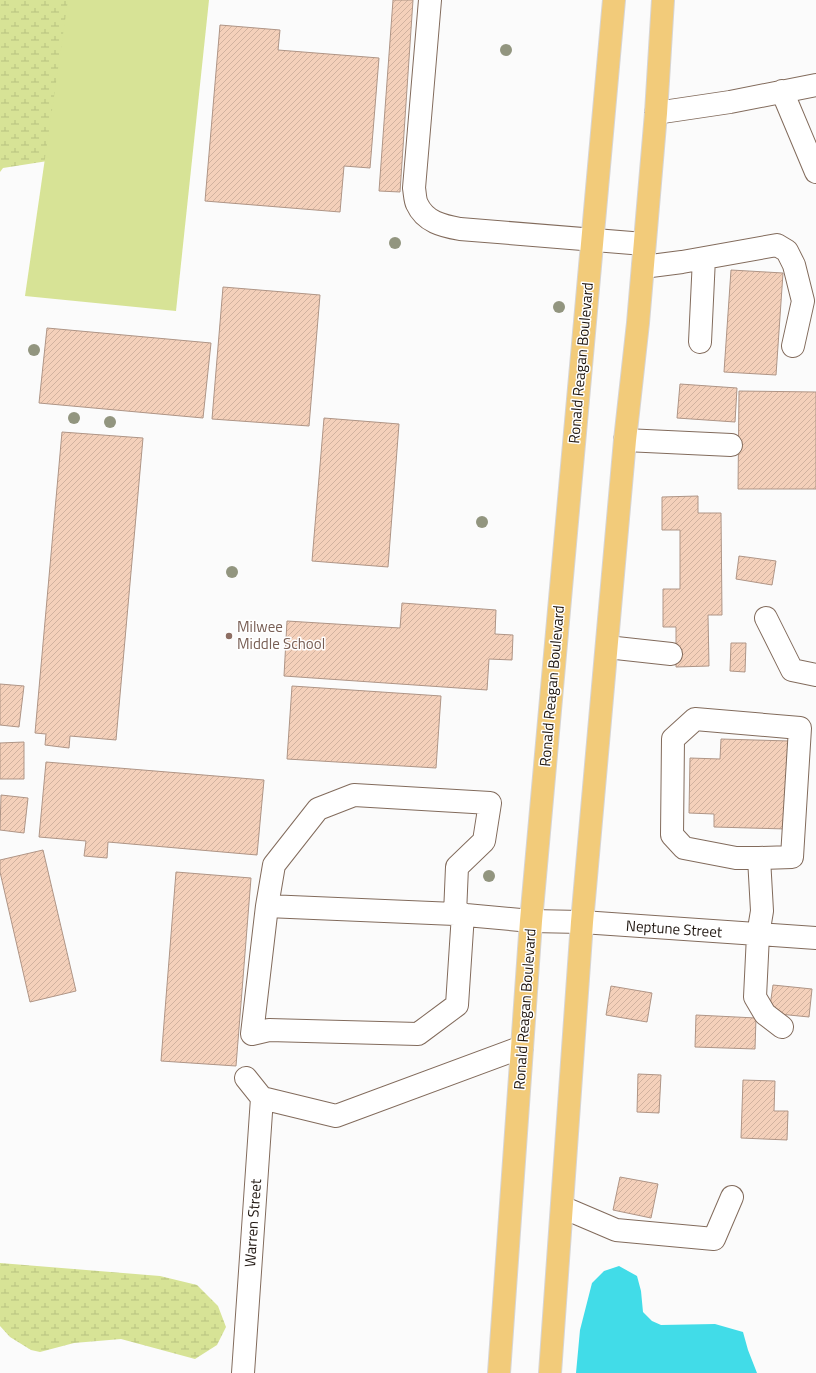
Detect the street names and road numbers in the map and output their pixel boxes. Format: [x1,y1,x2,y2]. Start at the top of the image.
street label: Ronald Reagan Boulevard [562,281,599,444]
street label: Ronald Reagan Boulevard [533,604,570,767]
street label: Neptune Street [625,914,724,943]
street label: Ronald Reagan Boulevard [507,928,542,1090]
street label: Warren Street [238,1177,267,1268]

